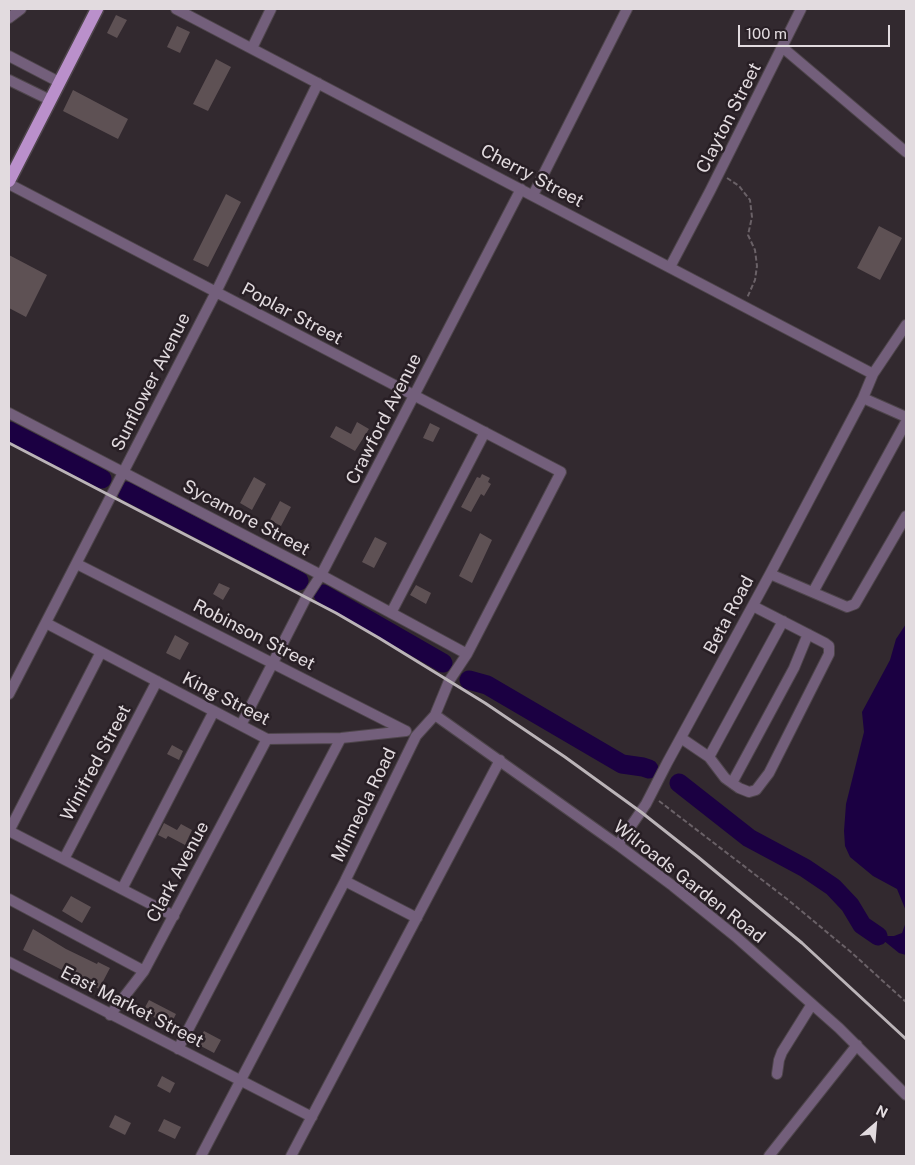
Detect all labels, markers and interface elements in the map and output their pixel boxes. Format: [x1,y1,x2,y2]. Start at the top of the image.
scale bar [740,15,892,47]
text: 100 m [746,25,787,42]
street label: Clayton Street [692,59,766,177]
street label: Cherry Street [477,140,587,212]
street label: Poplar Street [238,278,346,350]
street label: Sunflower Avenue [107,309,195,455]
street label: Crawford Avenue [342,350,426,488]
street label: Sycamore Street [179,475,313,561]
street label: Beta Road [699,572,759,658]
street label: Robinson Street [189,595,319,675]
street label: King Street [179,668,273,730]
street label: Winifred Street [56,701,136,825]
street label: Minneola Road [327,745,401,865]
street label: Wilroads Garden Road [609,816,769,948]
street label: Clark Avenue [142,818,214,926]
street label: East Market Street [57,962,207,1052]
north arrow [850,1100,900,1150]
text: N [873,1102,890,1121]

